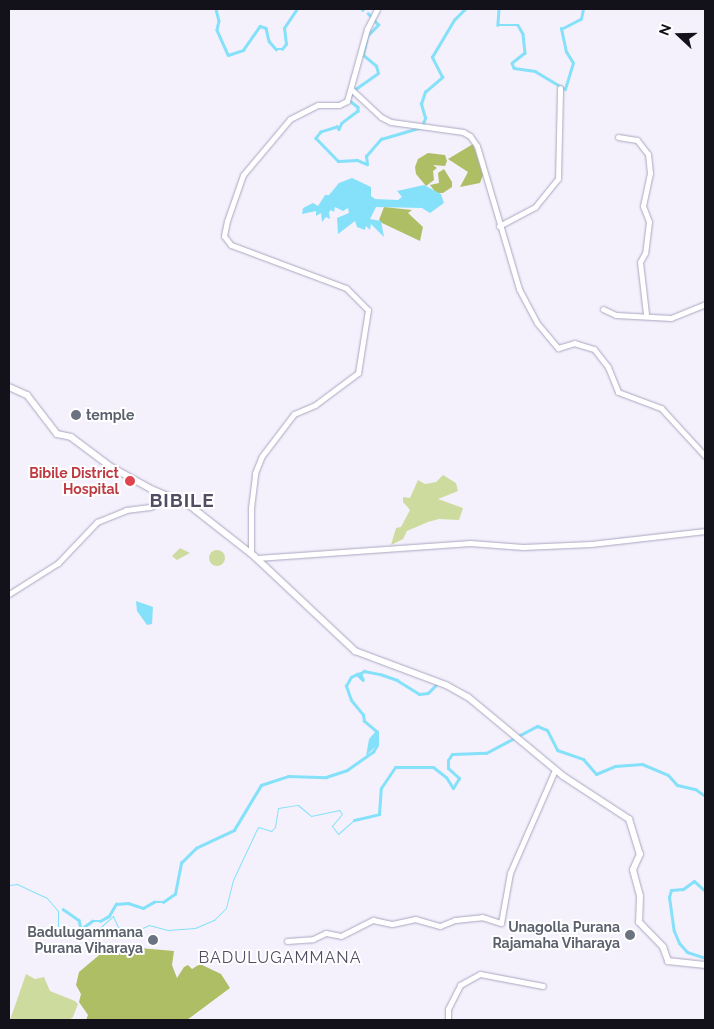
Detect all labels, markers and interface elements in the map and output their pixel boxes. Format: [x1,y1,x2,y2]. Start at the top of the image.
north arrow [654,10,704,60]
text: N [656,22,674,37]
place label: temple [86,407,134,423]
marker: temple [70,409,82,421]
place label: Bibile District Hospital [29,465,119,498]
marker: Bibile District Hospital [123,474,137,488]
district label: BIBILE [149,490,215,512]
place label: Unagolla Purana Rajamaha Viharaya [492,919,620,952]
place label: Badulugammana Purana Viharaya [27,924,143,956]
marker: Unagolla Purana Rajamaha Viharaya [624,929,636,941]
marker: Badulugammana Purana Viharaya [147,934,159,946]
district label: BADULUGAMMANA [197,948,363,968]

